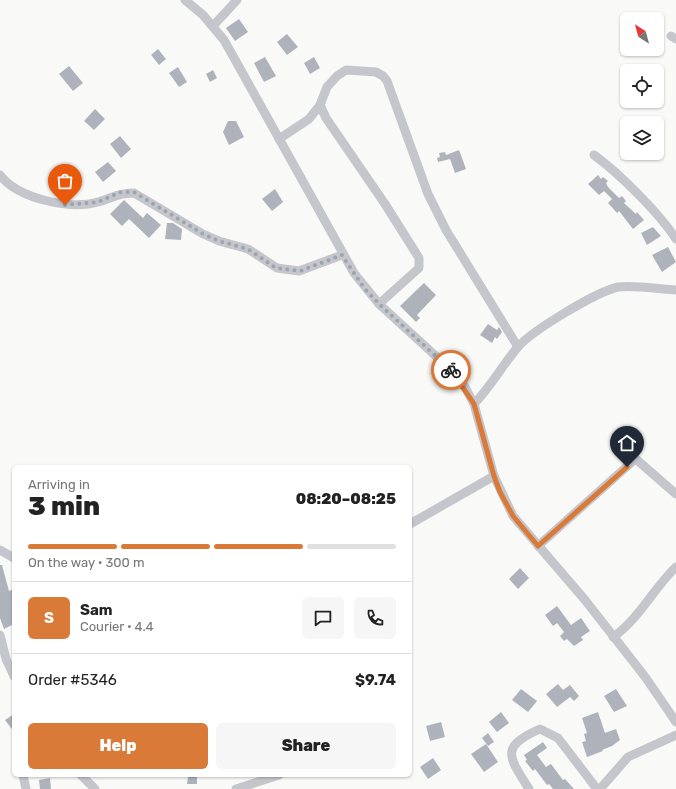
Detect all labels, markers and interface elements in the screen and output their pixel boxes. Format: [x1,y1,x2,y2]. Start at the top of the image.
north arrow [620,12,664,56]
map controls [620,12,664,160]
button: locate [620,64,664,108]
button: layers [620,116,664,160]
pin [48,164,82,205]
icon: bag [54,170,76,192]
courier [431,350,471,390]
icon: bike [440,359,462,381]
pin [610,426,644,467]
icon: home [616,432,638,454]
text: Arriving in [28,477,90,492]
text: 08:20–08:25 [296,490,396,508]
text: 3 min [28,491,100,522]
text: On the way · 300 m [28,555,145,570]
button: chat [302,597,344,639]
button: phone [354,597,396,639]
text: Sam [80,601,113,619]
text: S [44,609,54,627]
text: Courier · 4.4 [80,619,154,634]
text: Order #5346 [28,671,117,689]
text: $9.74 [355,671,396,689]
button: Help [28,723,208,769]
button: Share [216,723,396,769]

